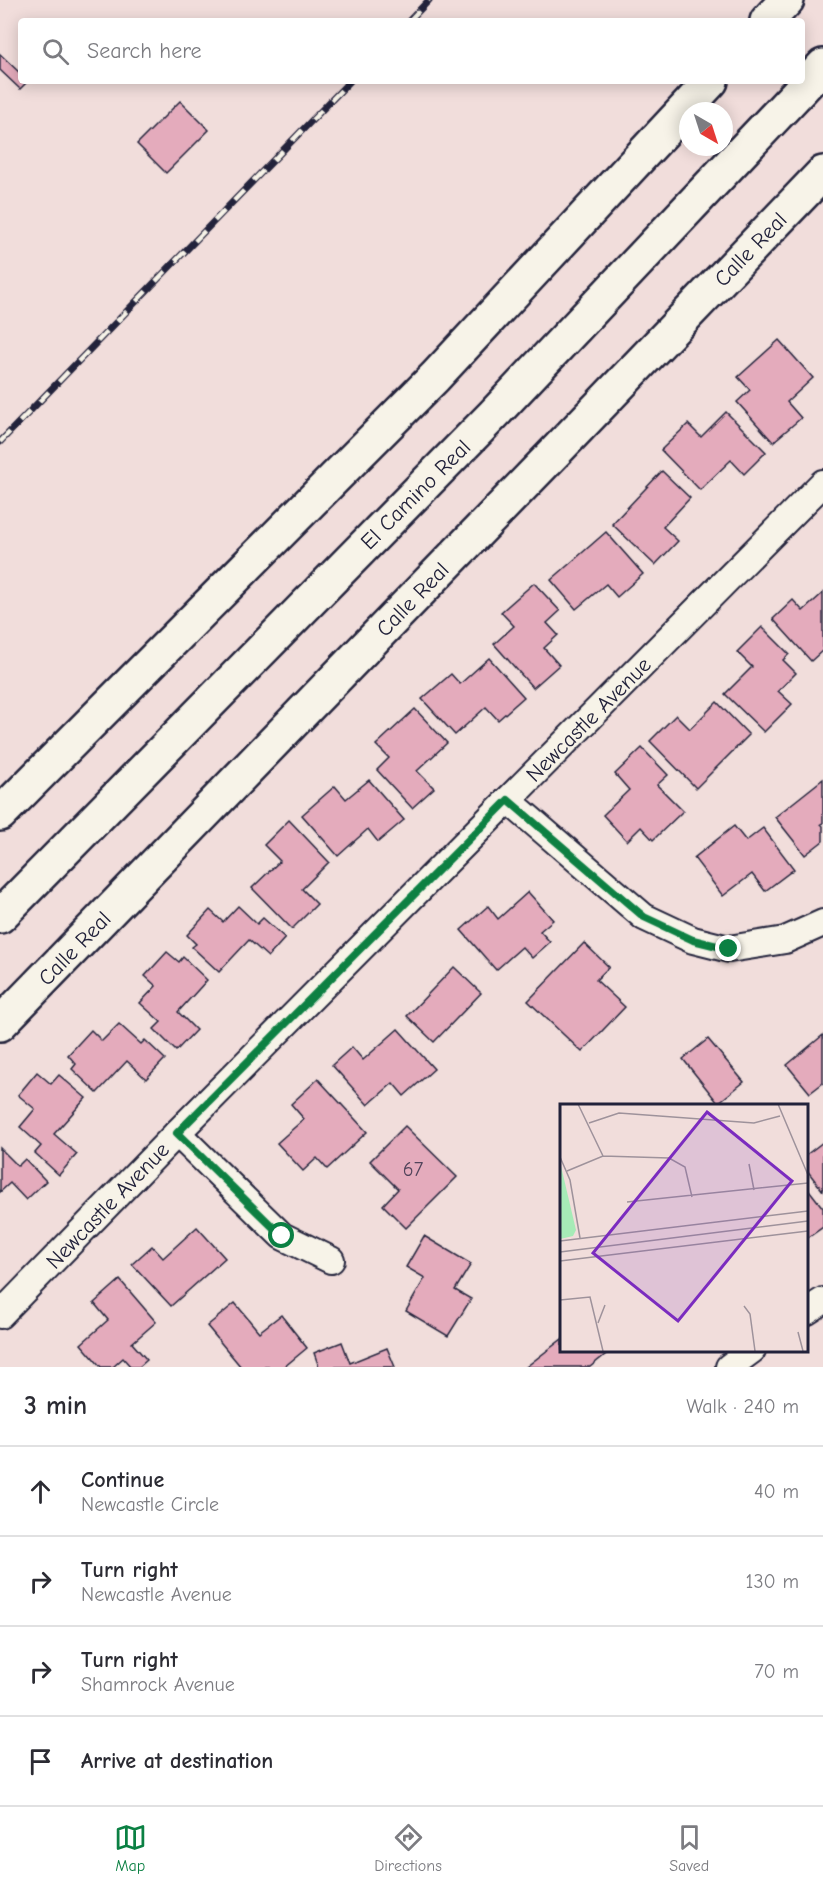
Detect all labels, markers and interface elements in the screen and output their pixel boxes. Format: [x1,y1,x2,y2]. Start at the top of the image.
search box [18,18,805,84]
icon: search [39,35,72,68]
text: Search here [87,38,202,64]
north arrow [679,102,733,156]
street label: Calle Real [709,207,792,292]
street label: El Camino Real [355,434,476,555]
street label: Calle Real [371,557,454,642]
street label: Newcastle Avenue [521,652,657,788]
street label: Calle Real [33,906,116,991]
route end [715,935,741,961]
inset map [560,1104,808,1352]
street label: Newcastle Avenue [41,1137,175,1274]
house number: 67 [403,1158,424,1181]
route start [268,1222,294,1248]
text: 3 min [24,1391,87,1421]
text: Walk · 240 m [686,1395,799,1418]
text: Continue [81,1467,164,1493]
icon: ahead [24,1475,57,1508]
text: 40 m [754,1480,799,1503]
text: Newcastle Circle [81,1493,219,1516]
text: Turn right [81,1557,178,1583]
icon: right [24,1565,57,1598]
text: 130 m [746,1570,799,1593]
text: Newcastle Avenue [81,1583,232,1606]
text: Turn right [81,1647,178,1673]
icon: right [24,1655,57,1688]
text: 70 m [754,1660,799,1683]
text: Shamrock Avenue [81,1673,235,1696]
icon: arrive [24,1745,57,1778]
text: Arrive at destination [81,1748,273,1774]
tab: Map [114,1821,147,1875]
tab: Directions [374,1821,442,1875]
tab: Saved [669,1821,709,1875]

